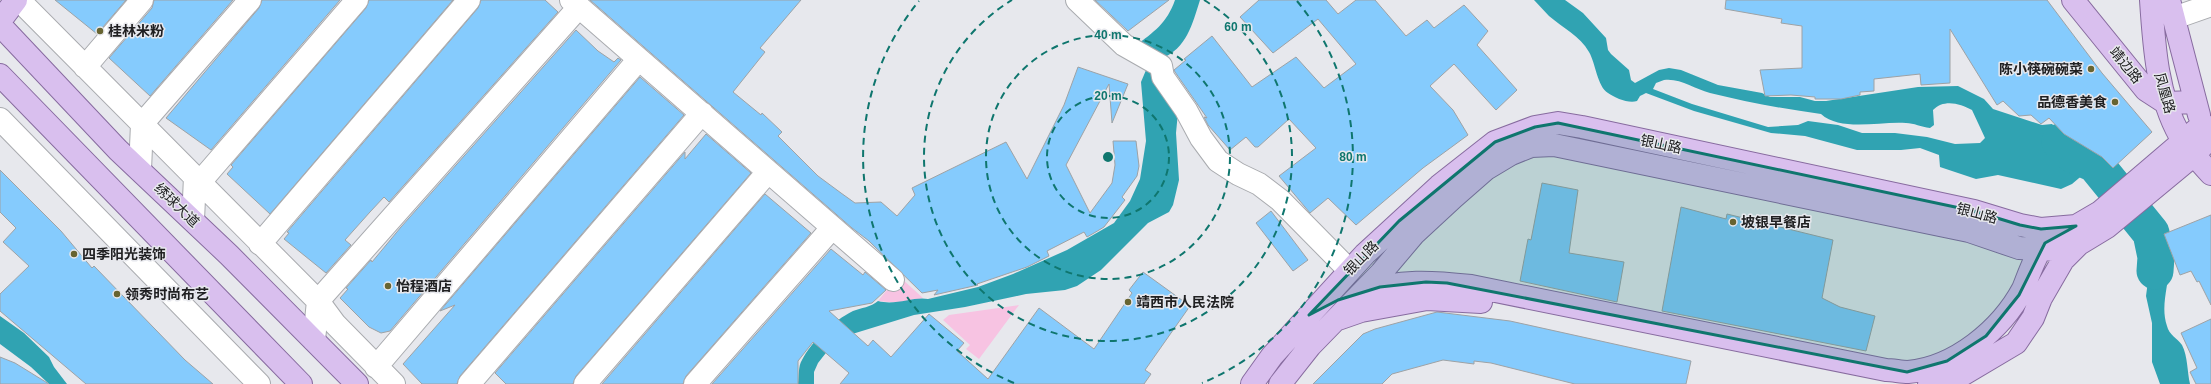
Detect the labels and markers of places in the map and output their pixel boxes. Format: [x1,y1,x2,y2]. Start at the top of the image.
place label: 桂林米粉 [108,23,164,39]
marker: 桂林米粉 [95,26,105,36]
place label: 陈小筷碗碗菜 [1999,61,2083,77]
marker: 陈小筷碗碗菜 [2086,64,2096,74]
place label: 品德香美食 [2037,94,2107,110]
marker: 品德香美食 [2110,97,2120,107]
centre of rings [1101,150,1115,164]
place label: 坡银早餐店 [1741,214,1811,230]
marker: 坡银早餐店 [1728,217,1738,227]
place label: 四季阳光装饰 [82,246,166,262]
marker: 四季阳光装饰 [69,249,79,259]
place label: 怡程酒店 [396,278,452,294]
marker: 怡程酒店 [383,281,393,291]
place label: 领秀时尚布艺 [125,286,209,302]
marker: 领秀时尚布艺 [112,289,122,299]
place label: 靖西市人民法院 [1136,294,1234,310]
marker: 靖西市人民法院 [1123,297,1133,307]

